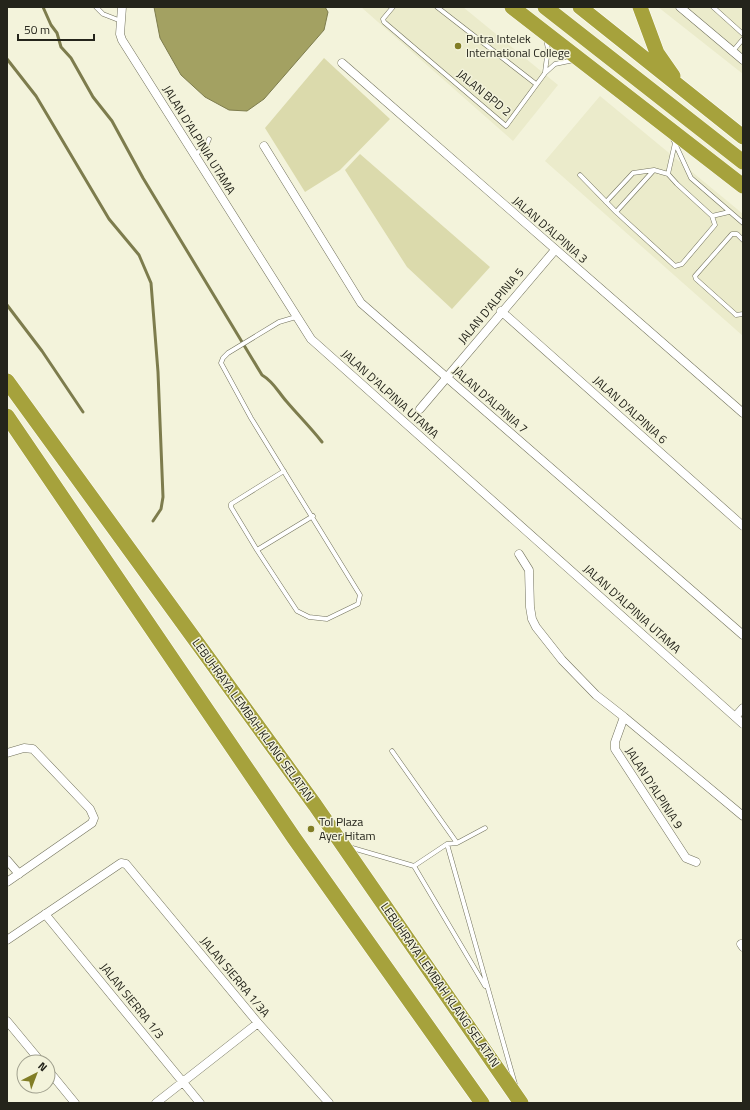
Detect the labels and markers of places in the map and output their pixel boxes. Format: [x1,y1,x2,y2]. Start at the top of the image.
place label: Putra Intelek International College [466,29,570,62]
marker: Putra Intelek International College [453,41,463,51]
place label: Tol Plaza Ayer Hitam [319,812,375,845]
marker: Tol Plaza Ayer Hitam [306,824,316,834]

